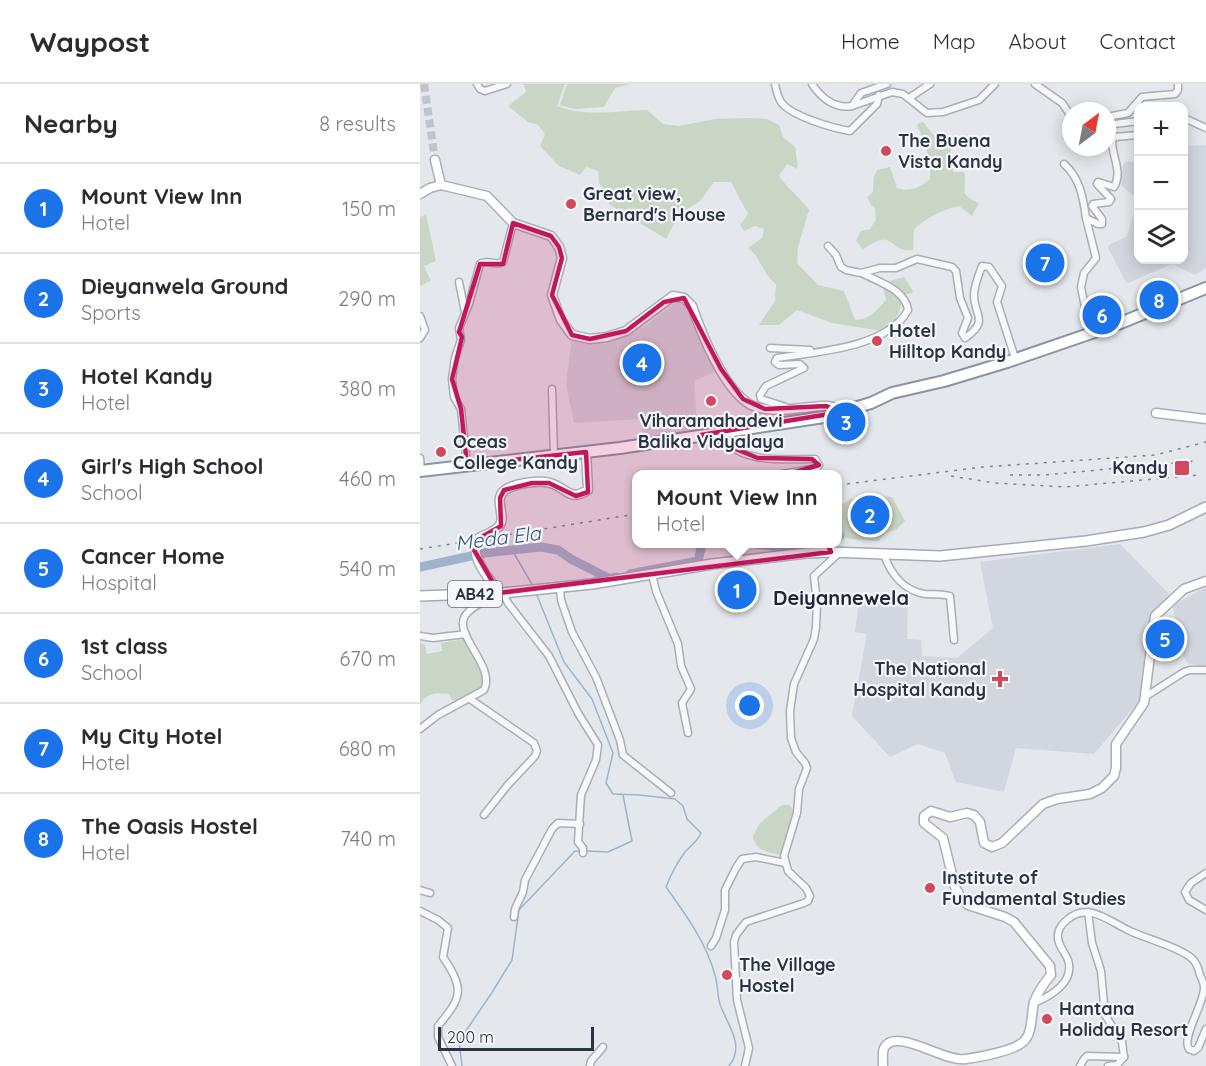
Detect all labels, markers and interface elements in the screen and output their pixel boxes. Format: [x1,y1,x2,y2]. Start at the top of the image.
text: Waypost [30,24,150,59]
text: Home [841,28,900,54]
text: Map [933,28,976,54]
text: About [1009,28,1067,54]
text: Contact [1100,28,1176,54]
north arrow [1062,102,1116,156]
map controls [1134,102,1188,264]
button: + [1134,102,1188,156]
text: Nearby [24,107,118,140]
text: 8 results [319,111,396,136]
place label: The Buena Vista Kandy [898,129,1003,173]
marker: The Buena Vista Kandy [879,144,893,158]
button: − [1134,156,1188,210]
text: Mount View Inn [81,182,242,210]
place label: Great view, Bernard's House [583,182,726,226]
text: 1 [40,196,47,221]
text: 150 m [342,196,396,221]
marker: Great view, Bernard's House [564,197,578,211]
text: Hotel [81,210,130,235]
button: layers [1134,210,1188,264]
pin: 7 [1026,240,1064,285]
text: Dieyanwela Ground [81,272,288,300]
pin: 8 [1140,278,1178,322]
text: 2 [38,286,49,311]
text: 290 m [338,286,396,311]
pin: 6 [1082,292,1122,338]
text: Sports [81,300,141,325]
place label: Hotel Hilltop Kandy [889,319,1006,363]
marker: Hotel Hilltop Kandy [870,334,884,348]
pin: 4 [622,340,662,386]
text: Hotel Kandy [81,362,213,390]
text: 3 [38,376,49,401]
text: 380 m [339,376,396,401]
text: Hotel [81,390,130,415]
marker: Viharamahadevi Balika Vidyalaya [704,394,718,408]
pin: 3 [826,400,866,444]
place label: Viharamahadevi Balika Vidyalaya [638,409,784,453]
place label: Oceas College Kandy [453,430,578,474]
marker: Oceas College Kandy [434,445,448,459]
text: Girl's High School [81,452,263,480]
place label: Kandy [1112,456,1168,479]
marker: Kandy [1173,459,1191,477]
text: 4 [38,466,49,491]
text: 460 m [339,466,396,491]
popup [632,470,842,548]
text: School [81,480,143,505]
text: Mount View Inn [656,483,818,511]
pin: 2 [850,492,890,538]
text: Hotel [656,511,705,536]
water label: Meda Ela [454,520,544,555]
text: Cancer Home [81,542,225,570]
text: 5 [38,556,49,581]
text: 540 m [339,556,396,581]
pin: 1 [718,568,756,612]
text: Hospital [81,570,157,595]
road number: AB42 [448,581,502,607]
district label: Deiyannewela [773,585,909,610]
pin: 5 [1146,616,1184,662]
text: 1st class [81,632,168,660]
text: 6 [38,646,49,671]
text: 670 m [339,646,396,671]
place label: The National Hospital Kandy [853,657,986,701]
text: School [81,660,143,685]
marker: The National Hospital Kandy [991,670,1009,688]
your location [735,691,764,720]
text: My City Hotel [81,722,223,750]
text: 7 [38,736,49,761]
text: 680 m [339,736,396,761]
text: Hotel [81,750,130,775]
text: The Oasis Hostel [81,812,258,840]
text: 8 [38,826,49,851]
text: 740 m [340,826,396,851]
text: Hotel [81,840,130,865]
place label: Institute of Fundamental Studies [942,866,1126,910]
marker: Institute of Fundamental Studies [923,881,937,895]
place label: The Village Hostel [739,953,836,997]
marker: The Village Hostel [720,968,734,982]
place label: Hantana Holiday Resort [1059,997,1188,1041]
marker: Hantana Holiday Resort [1040,1012,1054,1026]
scale bar [438,1024,594,1052]
text: 200 m [447,1027,494,1047]

